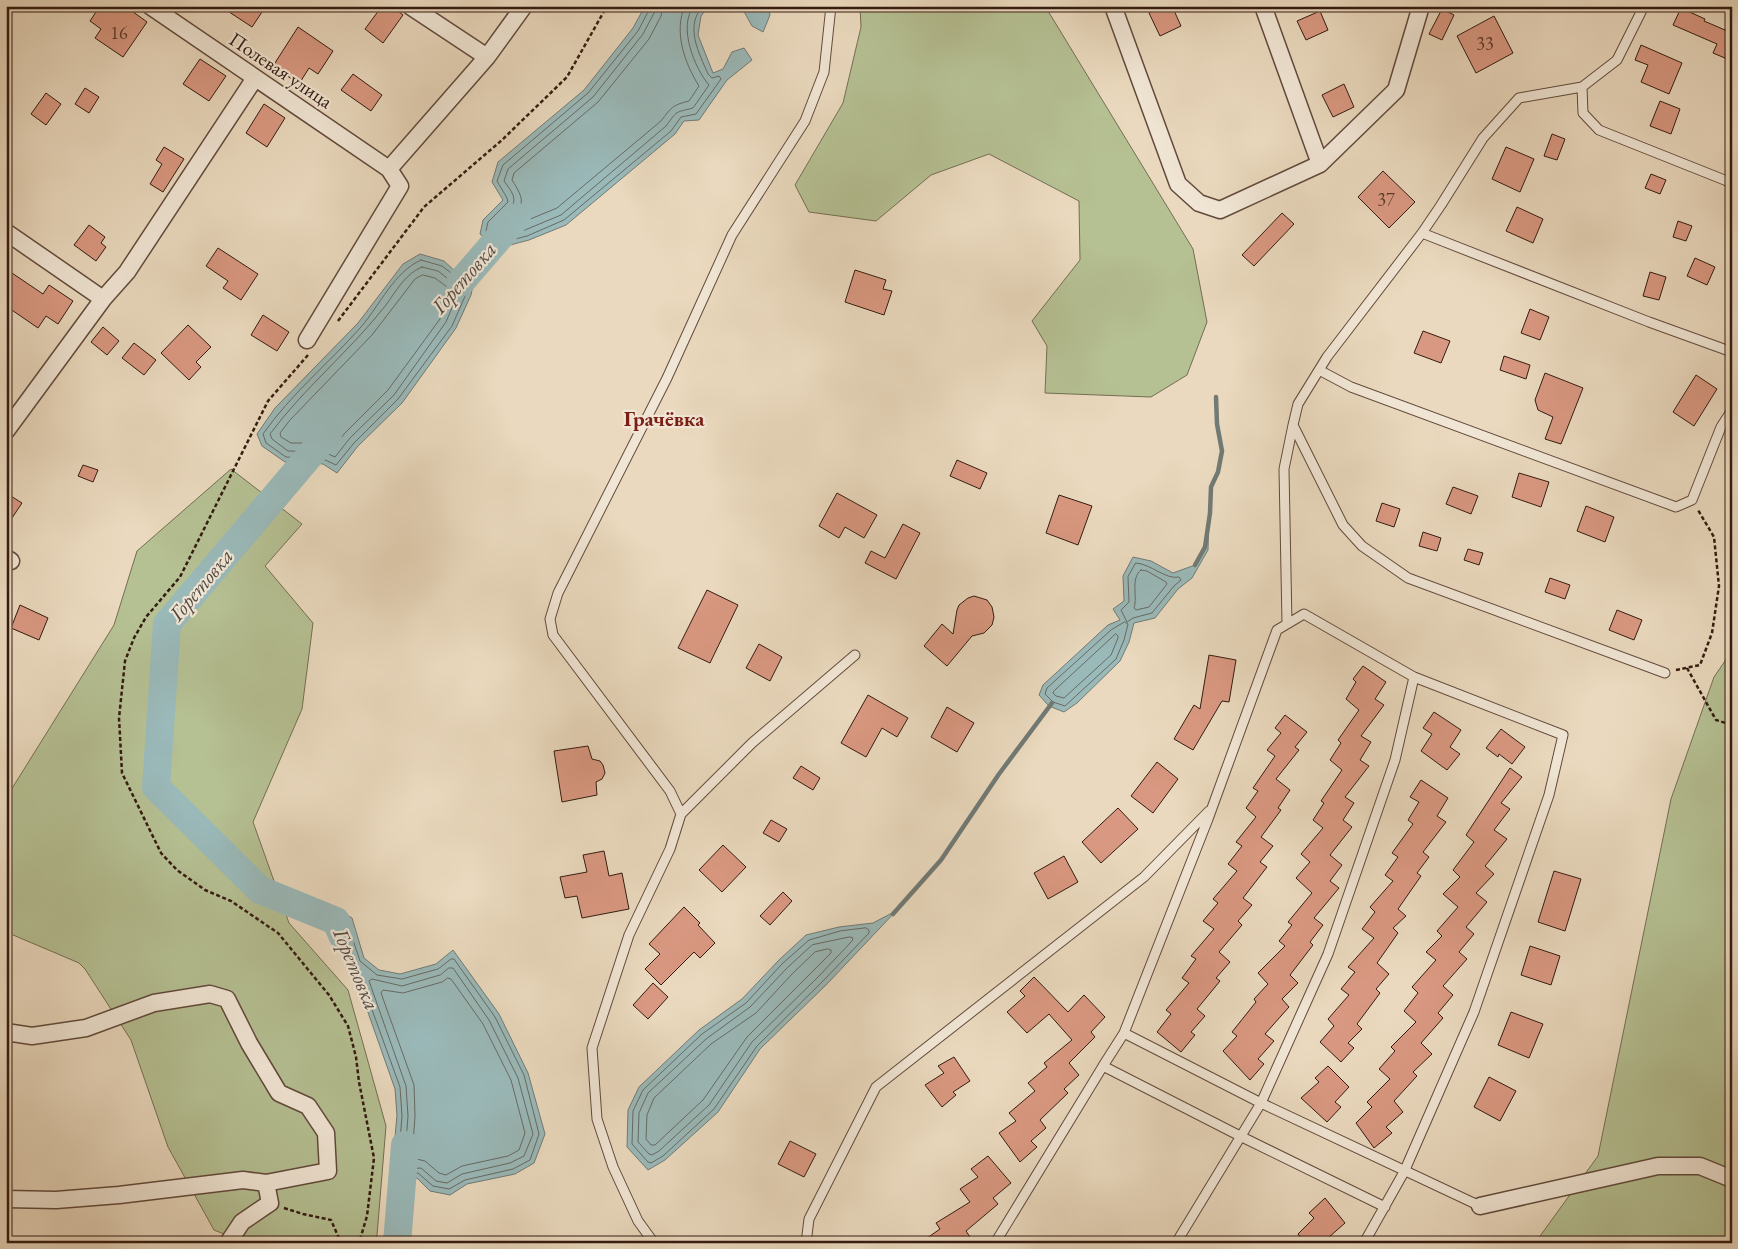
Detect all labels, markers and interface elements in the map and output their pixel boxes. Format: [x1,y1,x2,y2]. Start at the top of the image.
house number: 16 [110,21,128,44]
street label: Полевая улица [224,26,338,114]
house number: 33 [1476,32,1494,55]
house number: 37 [1377,188,1395,211]
water label: Горетовка [424,236,502,320]
district label: Грачёвка [624,405,705,432]
water label: Горетовка [162,543,239,627]
water label: Горетовка [327,923,386,1014]

